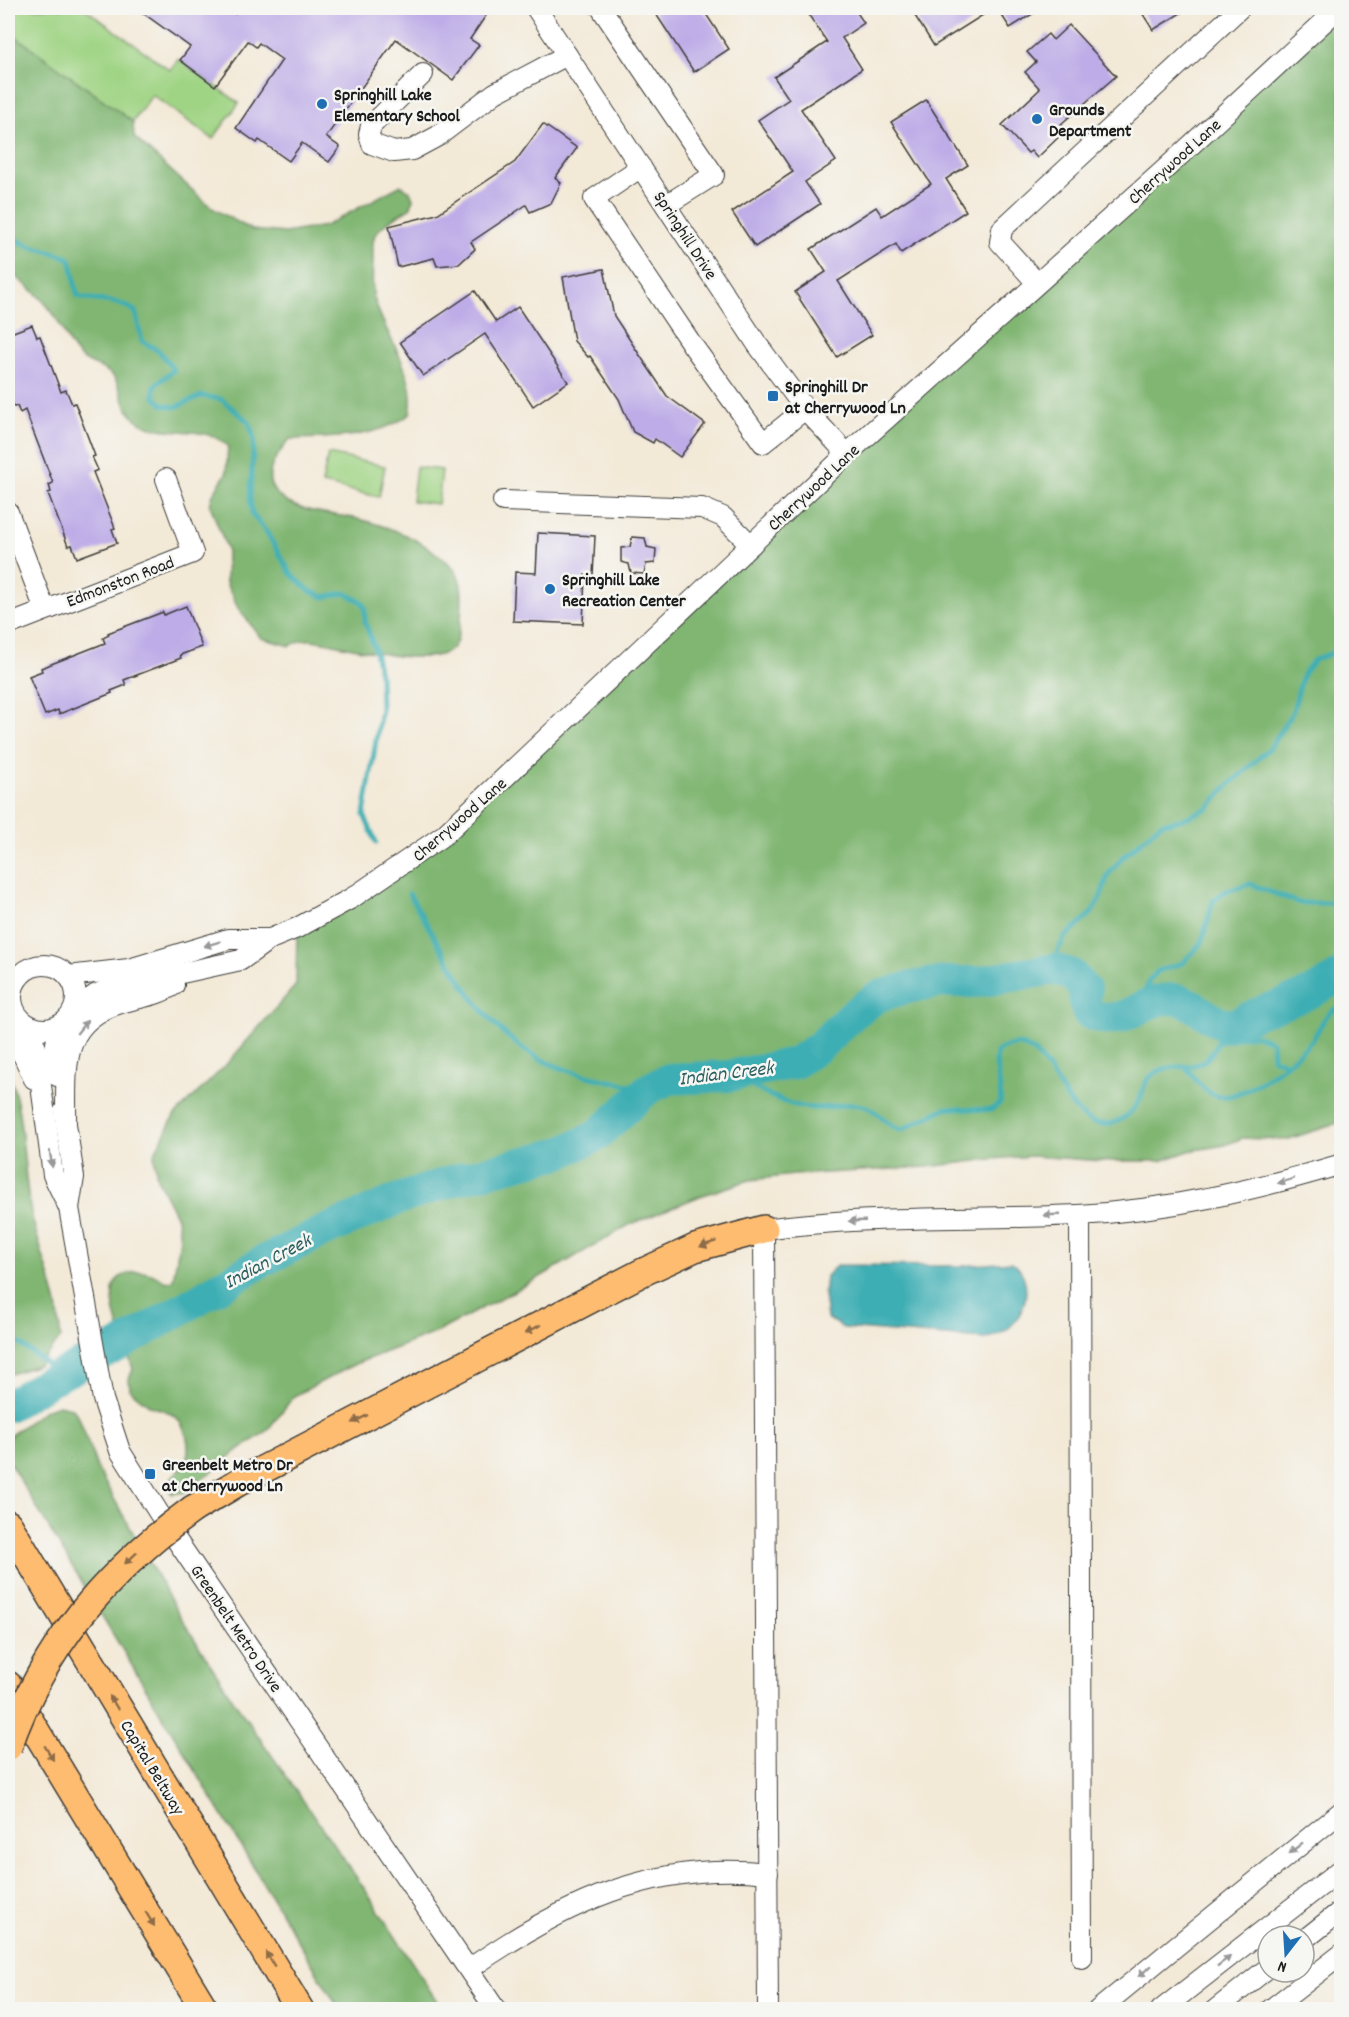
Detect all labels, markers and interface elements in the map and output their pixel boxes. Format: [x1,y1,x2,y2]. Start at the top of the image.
place label: Springhill Lake Elementary School [334,84,461,130]
marker: Springhill Lake Elementary School [315,97,329,111]
place label: Grounds Department [1049,99,1132,145]
marker: Grounds Department [1030,112,1044,126]
street label: Cherrywood Lane [1123,114,1228,212]
street label: Springhill Drive [646,187,722,286]
place label: Springhill Dr at Cherrywood Ln [785,376,906,422]
marker: Springhill Dr at Cherrywood Ln [766,389,780,403]
street label: Cherrywood Lane [763,439,866,538]
street label: Edmonston Road [63,551,178,615]
place label: Springhill Lake Recreation Center [562,569,686,615]
marker: Springhill Lake Recreation Center [543,582,557,596]
street label: Cherrywood Lane [408,773,513,869]
one-way arrow [203,940,221,950]
one-way arrow [75,1019,88,1035]
water label: Indian Creek [678,1055,777,1095]
one-way arrow [46,1149,55,1168]
one-way arrow [1277,1177,1295,1186]
one-way arrow [1042,1211,1061,1220]
one-way arrow [847,1216,866,1226]
water label: Indian Creek [220,1227,318,1297]
one-way arrow [699,1239,717,1249]
one-way arrow [524,1324,542,1334]
one-way arrow [351,1414,369,1424]
place label: Greenbelt Metro Dr at Cherrywood Ln [162,1454,293,1500]
marker: Greenbelt Metro Dr at Cherrywood Ln [143,1467,157,1481]
one-way arrow [123,1551,138,1565]
street label: Greenbelt Metro Drive [183,1561,287,1698]
one-way arrow [109,1695,120,1711]
street label: Capital Beltway [113,1716,190,1821]
one-way arrow [43,1745,54,1761]
one-way arrow [1288,1841,1304,1854]
one-way arrow [144,1911,155,1927]
north arrow [1256,1924,1316,1984]
one-way arrow [264,1951,275,1968]
one-way arrow [1216,1954,1232,1967]
text: N [1275,1954,1289,1978]
one-way arrow [1138,1964,1153,1977]

